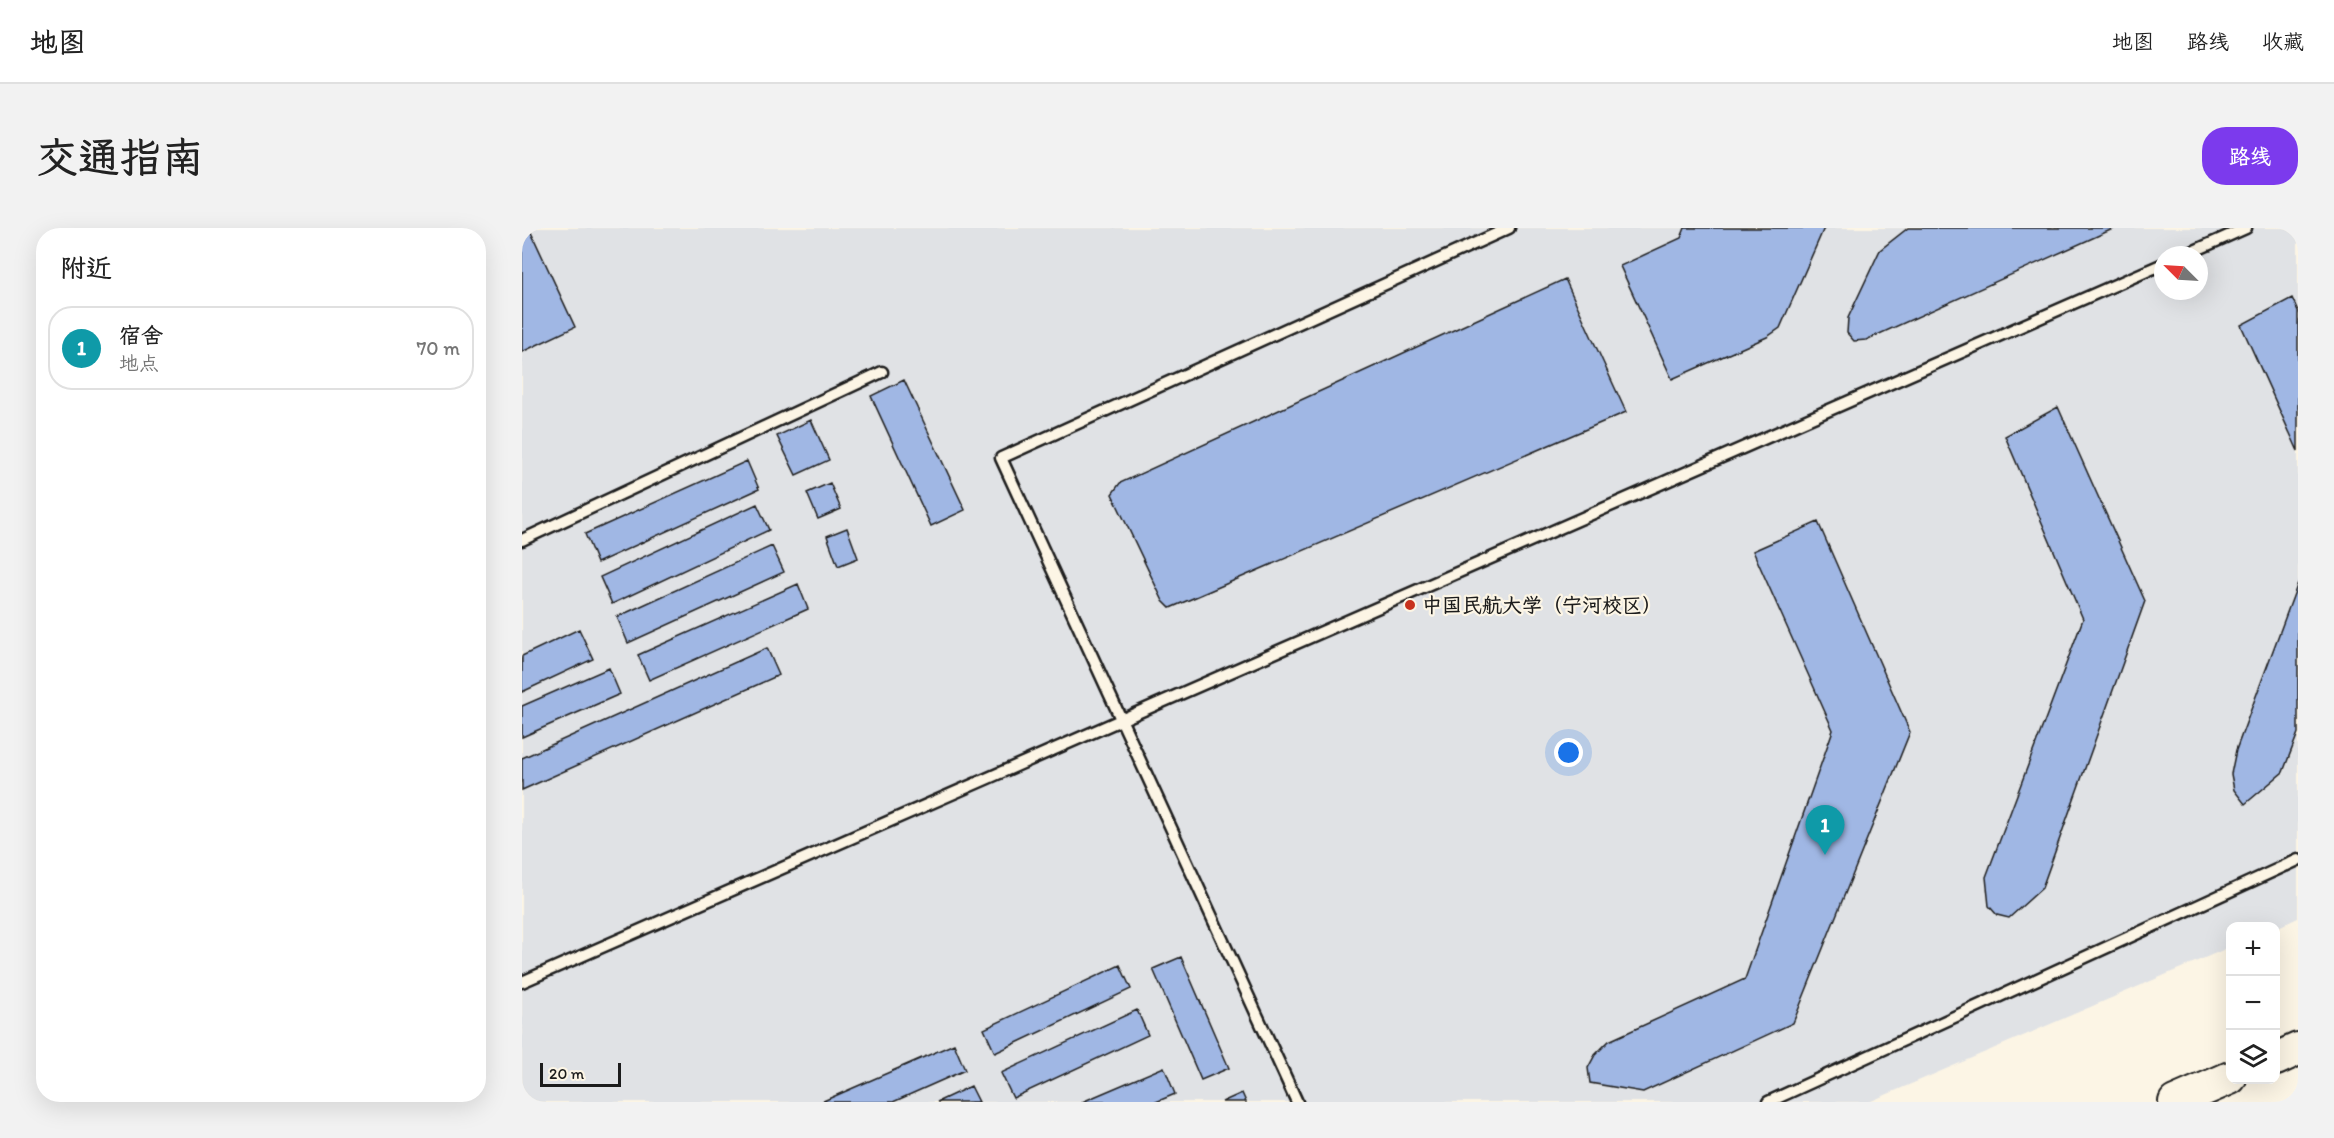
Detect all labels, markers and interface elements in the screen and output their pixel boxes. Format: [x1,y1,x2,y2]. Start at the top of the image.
text: 地图 [30,25,86,59]
text: 地图 [2112,29,2154,54]
text: 路线 [2187,29,2229,54]
text: 收藏 [2262,29,2304,54]
button: 路线 [2202,127,2298,185]
text: 交通指南 [36,132,204,183]
north arrow [2154,246,2208,300]
text: 附近 [60,252,112,284]
text: 宿舍 [119,322,163,349]
text: 1 [77,336,86,360]
text: 70 m [416,336,460,360]
text: 地点 [119,351,159,375]
place label: 中国民航大学（宁河校区） [1422,593,1662,617]
marker: 中国民航大学（宁河校区） [1403,598,1417,612]
your location [1554,738,1583,767]
pin: 1 [1806,806,1844,855]
map controls [2226,922,2280,1084]
button: + [2226,922,2280,976]
button: − [2226,976,2280,1030]
button: layers [2226,1030,2280,1084]
scale bar [540,1060,621,1088]
text: 20 m [549,1064,584,1083]

